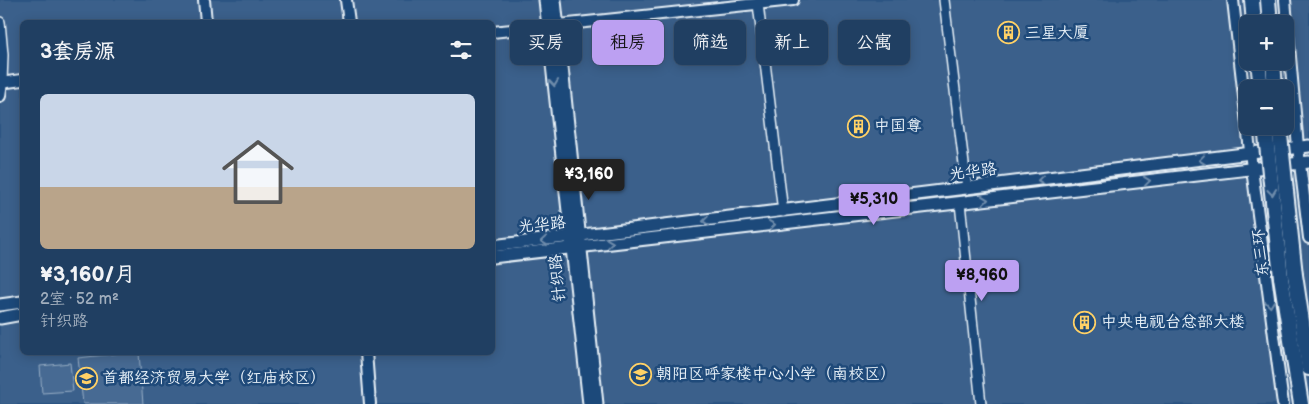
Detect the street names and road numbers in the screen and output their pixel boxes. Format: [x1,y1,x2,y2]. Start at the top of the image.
street label: 光华路 [948,160,998,184]
street label: 光华路 [517,213,567,237]
street label: 东三环 [1249,228,1273,278]
street label: 针织路 [546,253,570,303]

